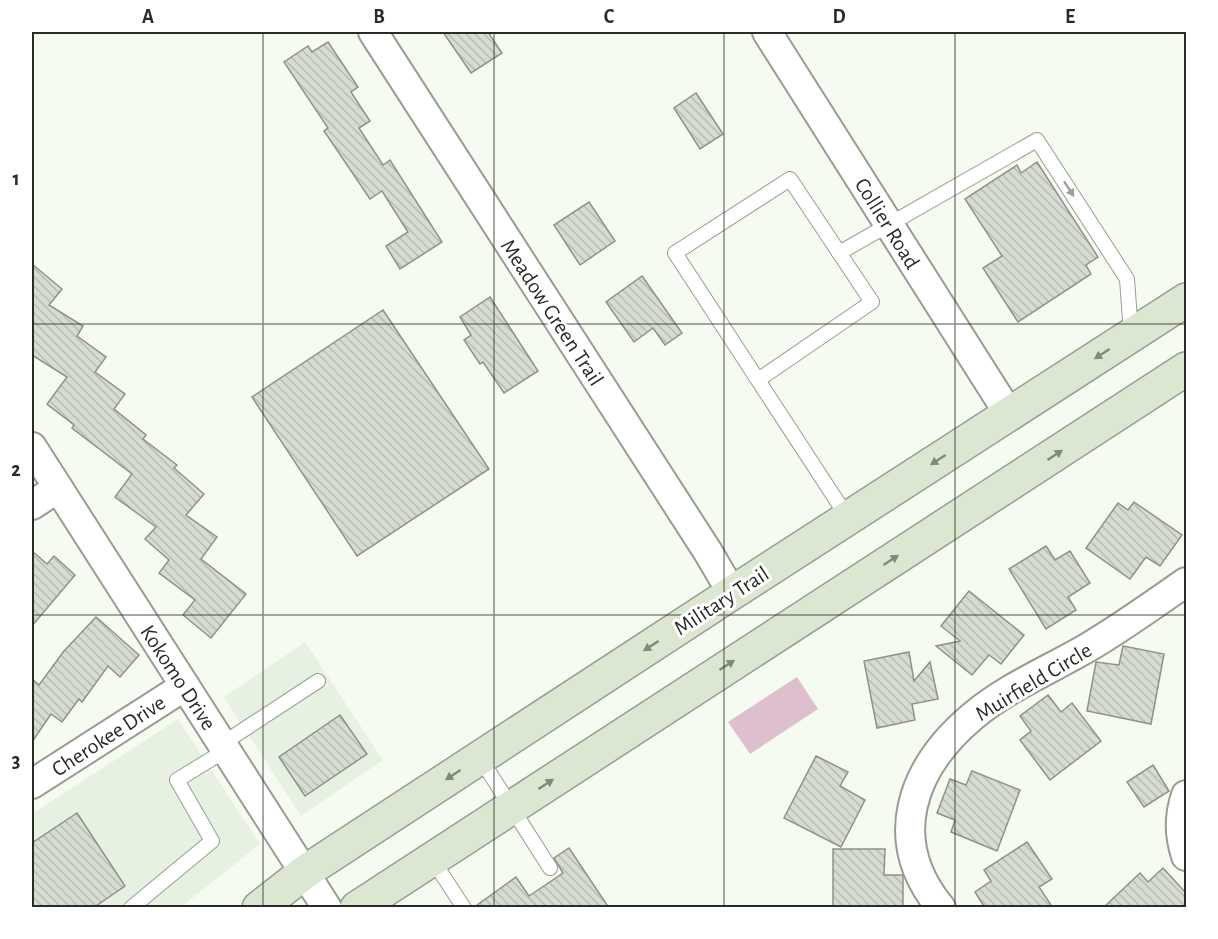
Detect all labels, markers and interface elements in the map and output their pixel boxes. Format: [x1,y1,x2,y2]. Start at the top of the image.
text: A [142,7,154,27]
text: B [373,7,385,27]
text: C [604,7,615,27]
text: D [832,7,846,27]
text: E [1065,7,1075,27]
text: 1 [12,169,20,189]
street label: Collier Road [851,174,924,273]
one-way arrow [1063,181,1074,198]
street label: Meadow Green Trail [497,235,608,390]
one-way arrow [1094,348,1110,359]
one-way arrow [1047,449,1063,461]
one-way arrow [930,454,946,465]
text: 2 [11,460,21,480]
one-way arrow [883,555,899,566]
street label: Military Trail [670,562,773,639]
street label: Kokomo Drive [136,621,220,734]
street label: Muirfield Circle [972,639,1095,725]
one-way arrow [643,640,659,651]
one-way arrow [719,660,735,671]
street label: Cherokee Drive [48,691,169,781]
text: 3 [12,751,20,771]
one-way arrow [445,770,461,781]
one-way arrow [538,778,554,789]

